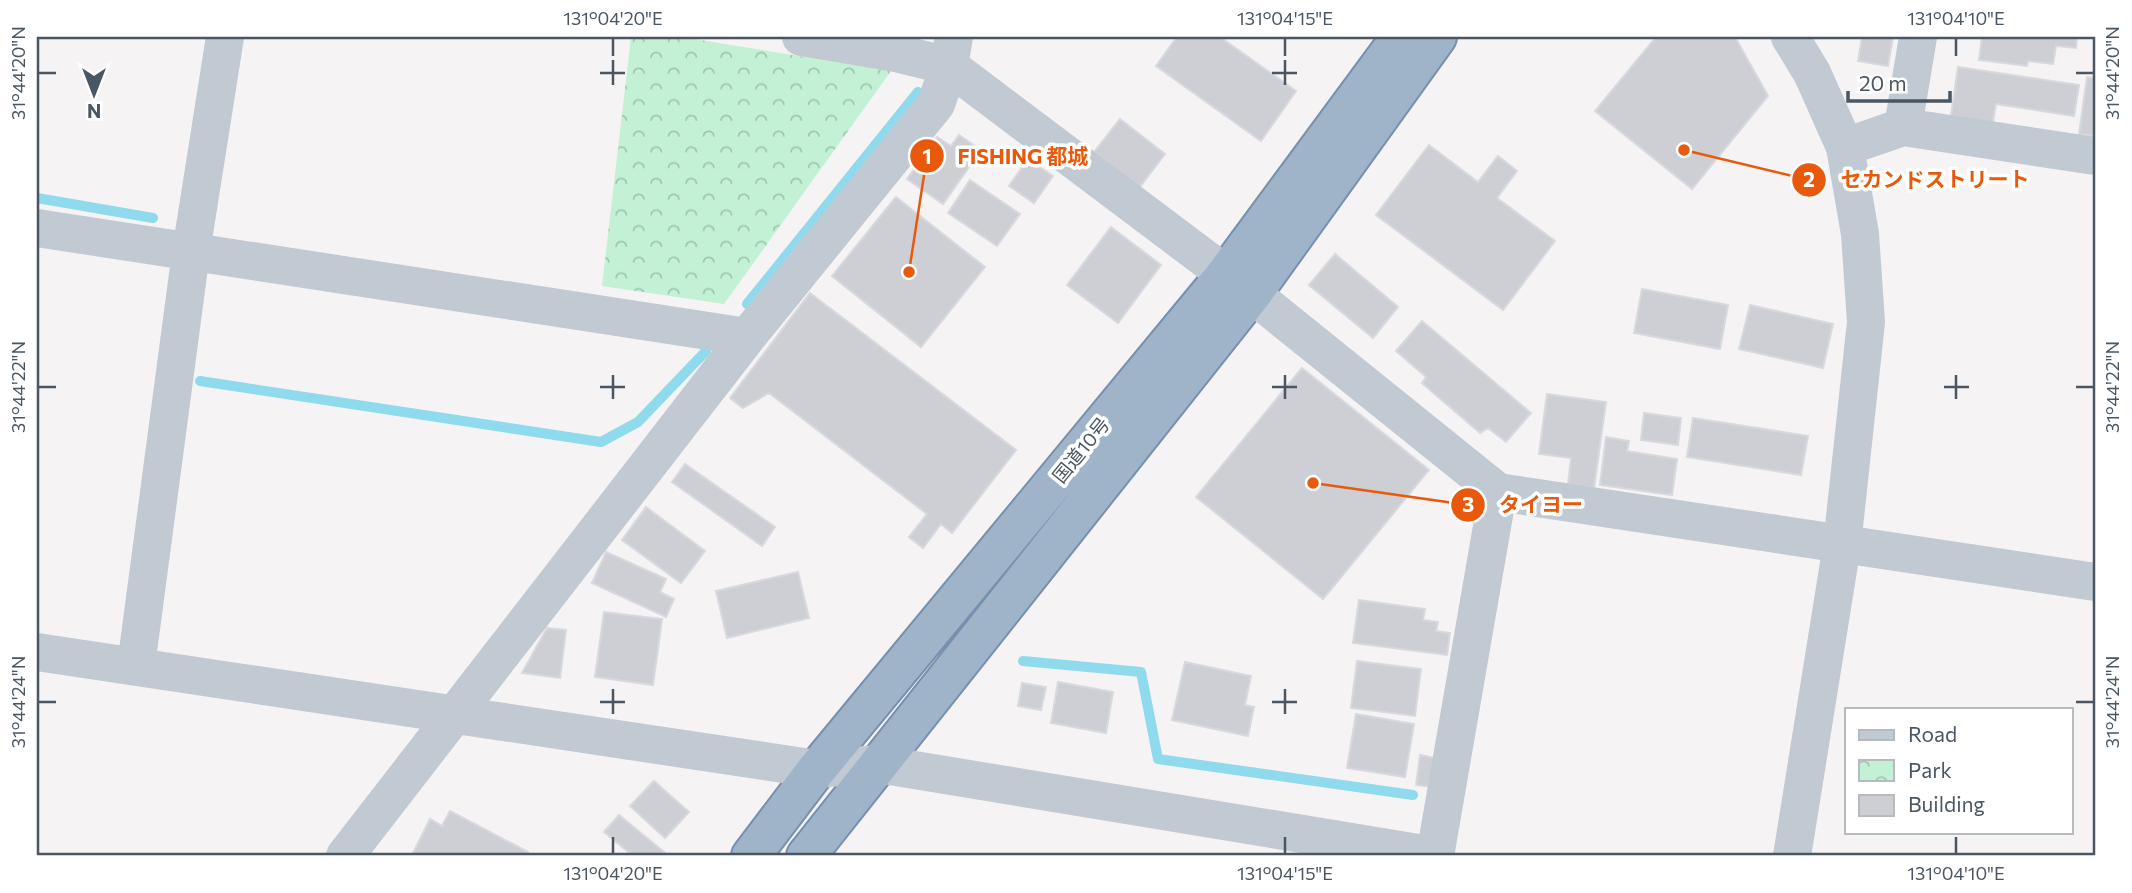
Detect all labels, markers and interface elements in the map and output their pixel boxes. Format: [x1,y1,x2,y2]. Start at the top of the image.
text: 131°04'20"E [563,7,663,29]
text: 131°04'15"E [1237,7,1333,29]
text: 131°04'10"E [1907,7,2005,29]
text: 31°44'20"N [7,26,29,120]
text: 31°44'20"N [2101,26,2123,120]
north arrow [60,60,130,130]
scale bar [1848,60,1950,104]
text: 20 m [1859,70,1907,95]
text: N [87,100,101,123]
callout: FISHING 都城 [909,135,1103,177]
text: 1 [922,143,932,168]
text: FISHING 都城 [958,143,1088,168]
callout: セカンドストリート [1792,159,2044,201]
text: 2 [1803,166,1815,191]
text: セカンドストリート [1841,166,2030,191]
text: 31°44'22"N [7,341,29,433]
text: 31°44'22"N [2101,341,2123,433]
street label: 国道10号 [1047,412,1114,487]
callout: タイヨー [1450,484,1597,526]
text: 3 [1462,491,1474,516]
text: タイヨー [1499,491,1583,516]
text: 31°44'24"N [7,656,29,748]
text: 31°44'24"N [2101,656,2123,748]
legend [1845,708,2072,834]
text: Road [1908,721,1957,746]
text: Park [1908,757,1952,782]
text: Building [1908,791,1985,816]
text: 131°04'20"E [563,862,663,884]
text: 131°04'15"E [1237,862,1333,884]
text: 131°04'10"E [1907,862,2005,884]

